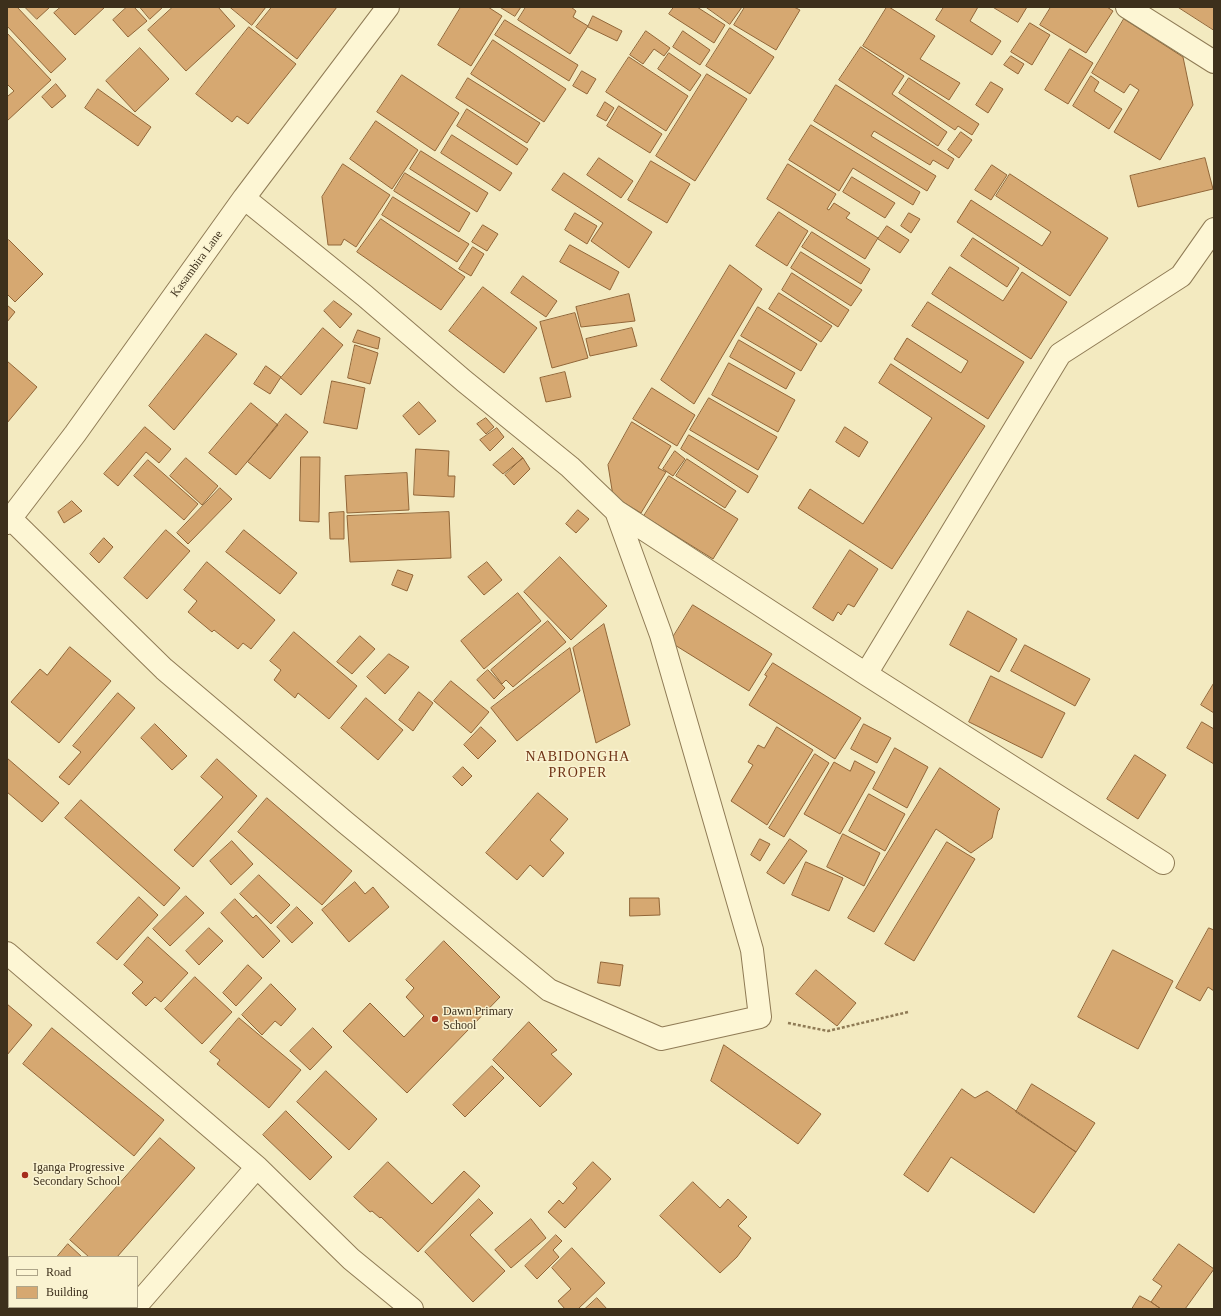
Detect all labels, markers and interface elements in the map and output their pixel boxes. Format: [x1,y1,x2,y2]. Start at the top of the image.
street label: Kasambira Lane [168,228,226,300]
district label: NABIDONGHA PROPER [526,749,630,782]
place label: Dawn Primary School [443,1005,513,1033]
marker: Dawn Primary School [430,1014,440,1024]
place label: Iganga Progressive Secondary School [33,1161,125,1189]
marker: Iganga Progressive Secondary School [20,1170,30,1180]
legend [8,1256,138,1308]
text: Road [46,1265,71,1279]
text: Building [46,1285,88,1299]

